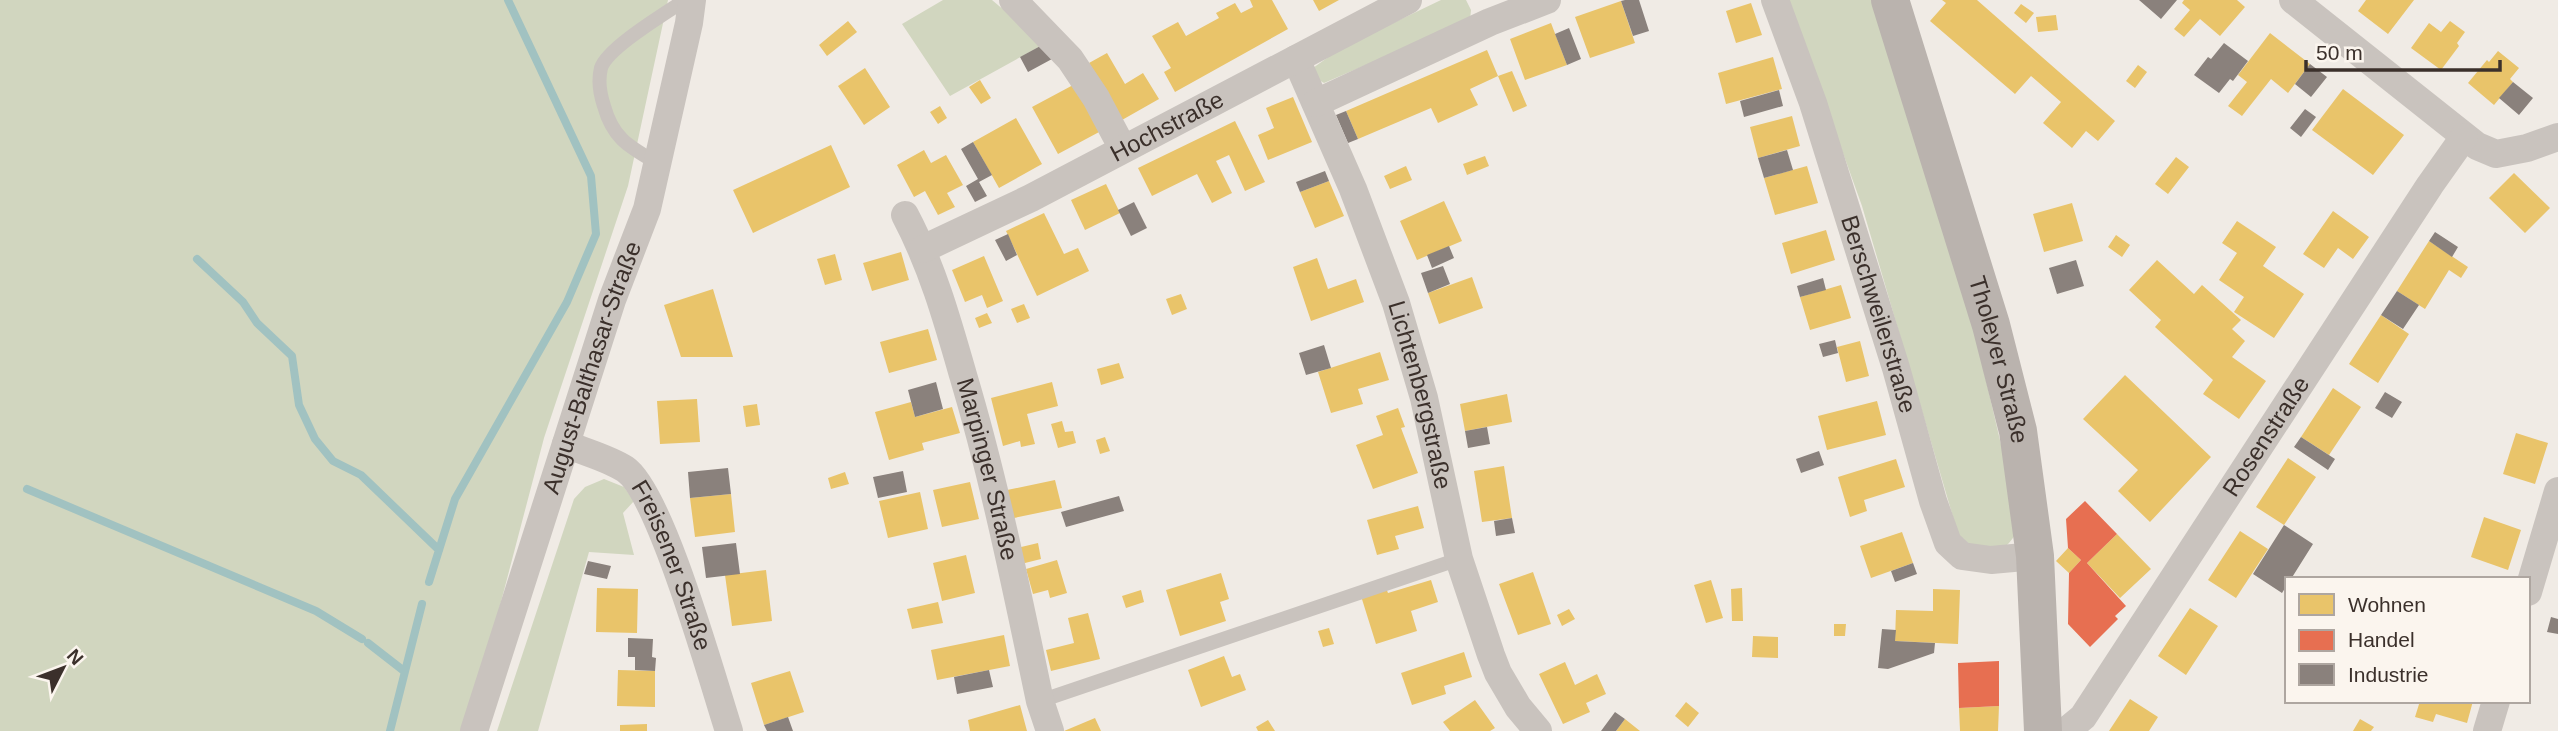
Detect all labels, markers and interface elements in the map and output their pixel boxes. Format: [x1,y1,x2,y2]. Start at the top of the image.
scale bar [2306,28,2500,72]
text: 50 m [2316,41,2363,64]
street label: Hochstraße [1105,85,1228,167]
street label: Berschweilerstraße [1836,212,1922,416]
street label: August-Balthasar-Straße [537,237,646,497]
street label: Tholeyer Straße [1964,273,2034,445]
street label: Lichtenbergstraße [1383,298,1457,492]
street label: Rosenstraße [2217,371,2314,501]
street label: Marpinger Straße [952,375,1024,563]
street label: Freisener Straße [626,475,717,654]
legend [2285,577,2530,703]
text: Wohnen [2348,593,2426,616]
text: Handel [2348,628,2415,651]
north arrow [28,633,98,703]
text: N [63,645,88,669]
text: Industrie [2348,663,2429,686]

